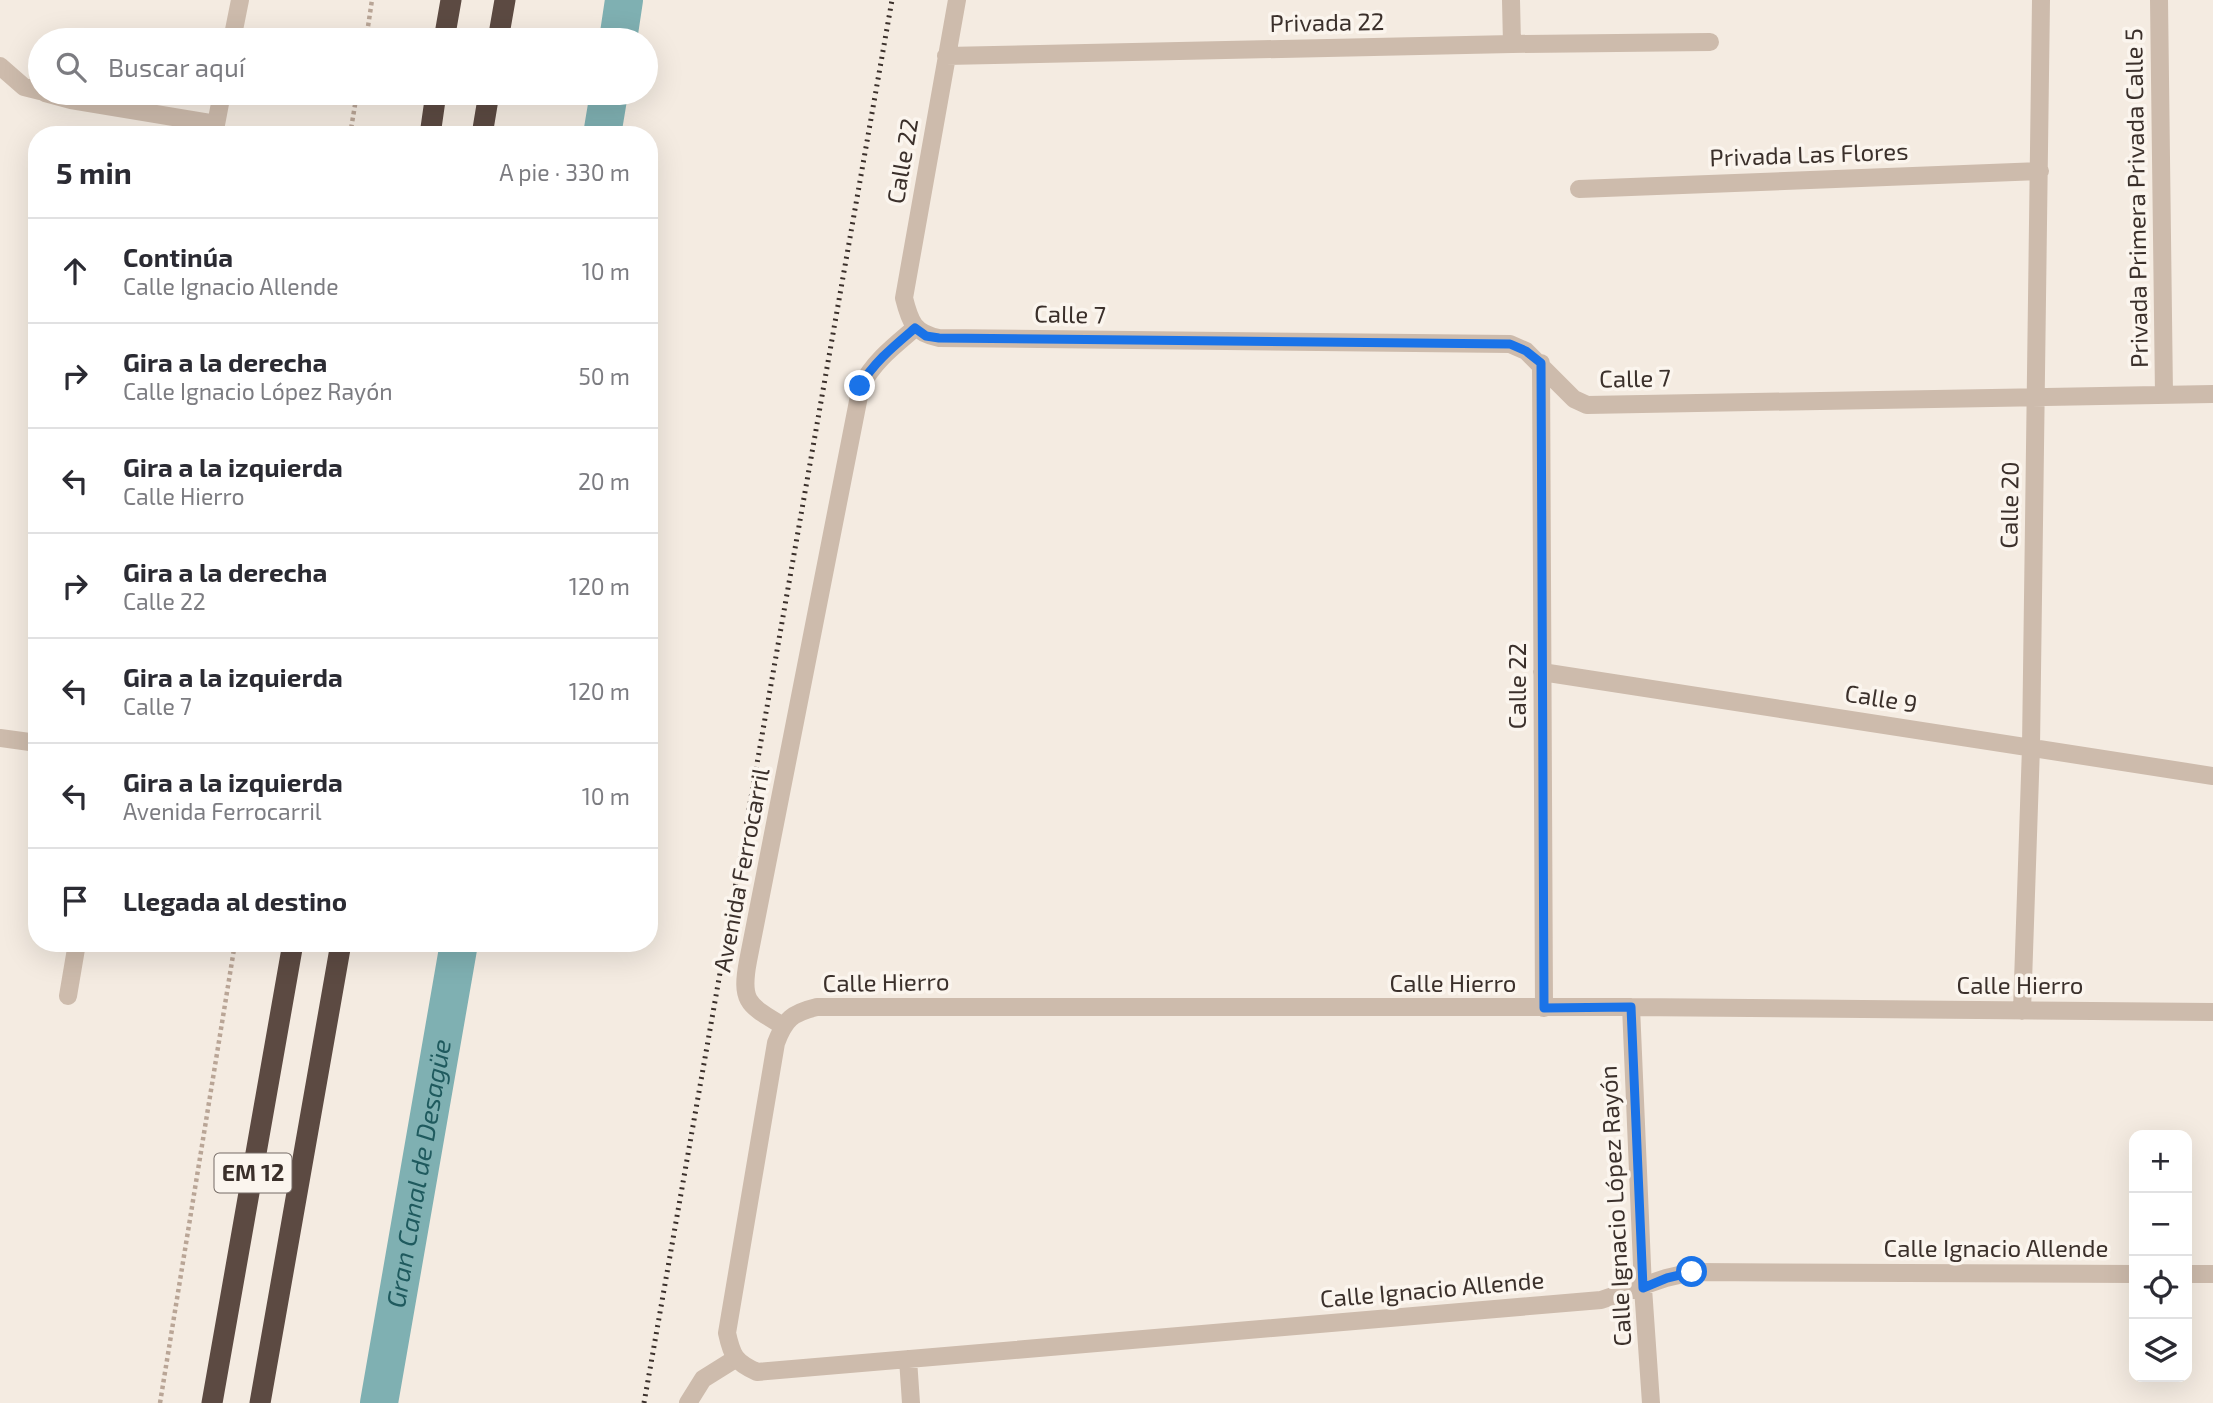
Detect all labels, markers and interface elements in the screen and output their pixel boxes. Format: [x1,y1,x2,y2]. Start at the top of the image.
street label: Privada 22 [1269,6,1385,37]
search box [28,28,658,105]
street label: Privada Primera Privada Calle 5 [2118,28,2153,368]
icon: search [52,48,90,86]
text: Buscar aquí [108,51,245,82]
street label: Calle 22 [880,116,923,206]
street label: Privada Las Flores [1709,136,1909,171]
text: 5 min [56,154,132,190]
text: A pie · 330 m [499,158,630,186]
text: Continúa [123,241,233,272]
icon: ahead [56,252,94,290]
text: 10 m [582,257,630,285]
text: Calle Ignacio Allende [123,272,339,300]
street label: Calle 7 [1034,298,1106,329]
text: Gira a la derecha [123,346,327,377]
icon: right [56,357,94,395]
text: 50 m [579,362,630,390]
street label: Calle 7 [1599,362,1671,393]
route end [844,370,875,401]
text: Calle Ignacio López Rayón [123,377,393,405]
text: Gira a la izquierda [123,451,343,482]
street label: Calle 20 [1993,461,2024,549]
icon: left [56,462,94,500]
text: 20 m [578,467,630,495]
text: Calle Hierro [123,482,245,510]
text: Gira a la derecha [123,556,327,587]
icon: right [56,567,94,605]
text: 120 m [569,572,630,600]
text: Calle 22 [123,587,206,615]
street label: Calle 22 [1502,643,1531,729]
text: Gira a la izquierda [123,661,343,692]
icon: left [56,672,94,710]
text: 120 m [569,677,630,705]
street label: Calle 9 [1843,677,1920,718]
text: Calle 7 [123,692,192,720]
street label: Avenida Ferrocarril [707,765,775,974]
text: Gira a la izquierda [123,766,343,797]
icon: left [56,777,94,815]
text: 10 m [582,782,630,810]
text: Avenida Ferrocarril [123,797,322,825]
icon: arrive [56,882,94,920]
text: Llegada al destino [123,885,347,916]
street label: Calle Hierro [822,966,950,997]
street label: Calle Hierro [1390,968,1516,997]
street label: Calle Hierro [1957,970,2083,999]
water label: Gran Canal de Desagüe [379,1037,456,1310]
street label: Calle Ignacio López Rayón [1593,1065,1636,1347]
map controls [2129,1130,2192,1382]
button: + [2129,1130,2192,1193]
road number: EM 12 [215,1154,292,1192]
button: − [2129,1193,2192,1256]
street label: Calle Ignacio Allende [1884,1233,2108,1262]
route start [1676,1256,1707,1287]
button: locate [2129,1256,2192,1319]
street label: Calle Ignacio Allende [1319,1264,1545,1313]
button: layers [2129,1319,2192,1382]

